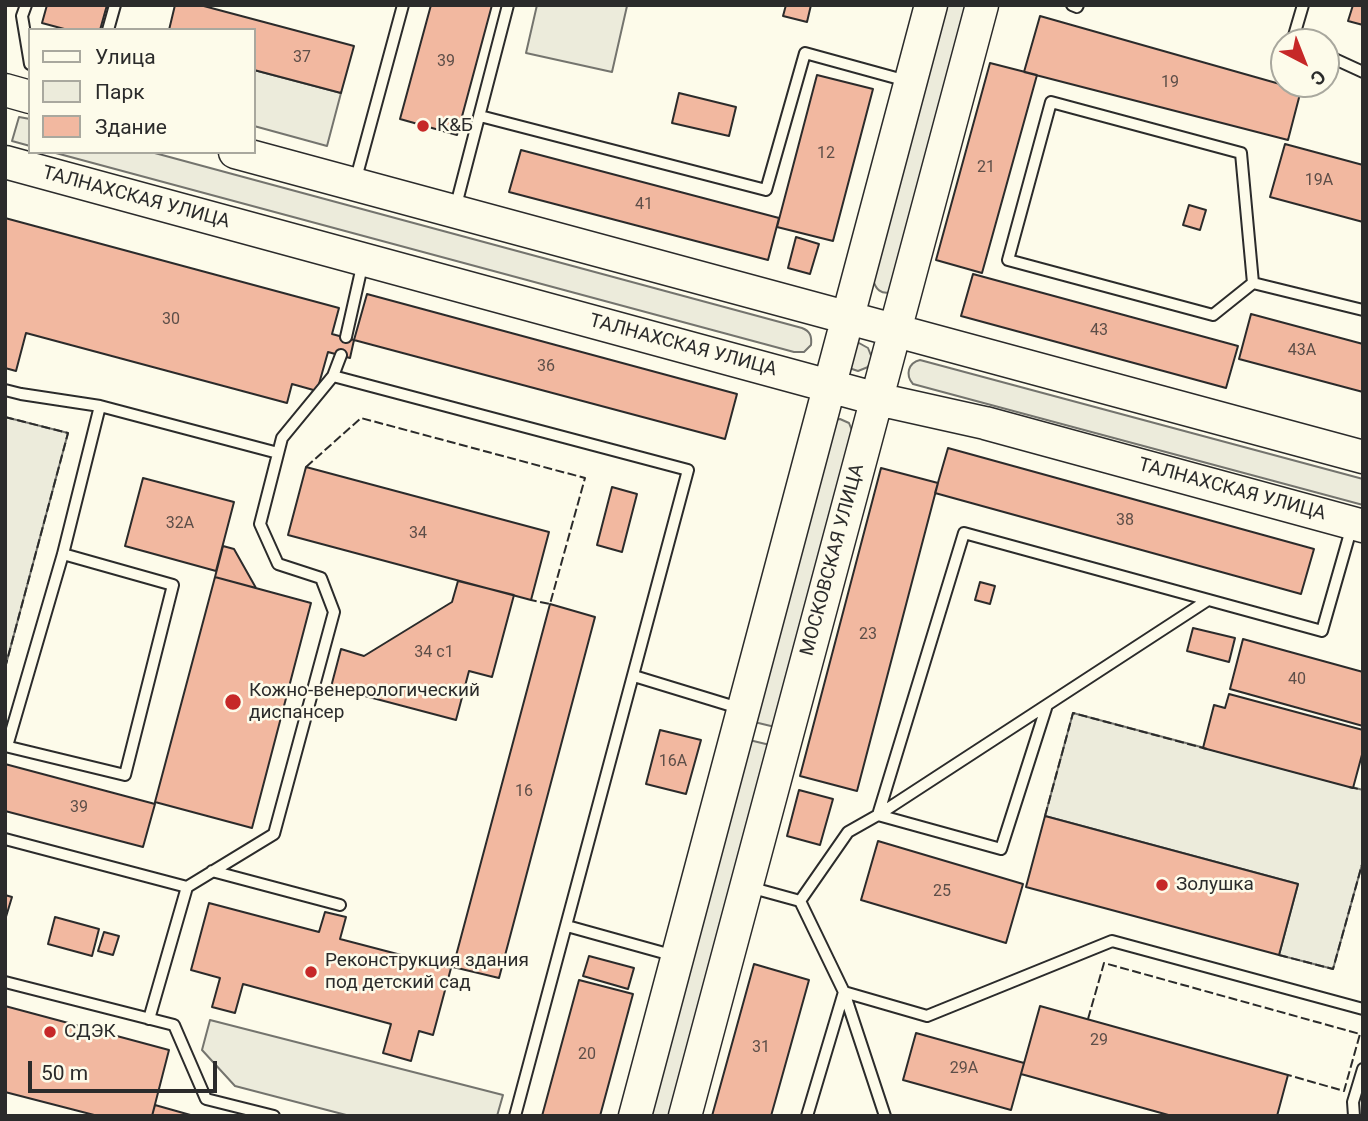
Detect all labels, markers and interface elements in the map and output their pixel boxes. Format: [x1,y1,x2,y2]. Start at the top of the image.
legend [28,28,256,154]
north arrow [1270,28,1340,98]
text: Улица [95,45,156,69]
house number: 37 [293,48,311,68]
house number: 39 [437,52,455,72]
text: С [1306,65,1330,90]
house number: 19 [1161,73,1179,93]
text: Парк [95,80,145,104]
text: Здание [95,115,167,139]
place label: К&Б [437,115,473,137]
marker: К&Б [415,118,431,134]
house number: 12 [817,144,835,164]
house number: 21 [977,158,995,178]
street label: ТАЛНАХСКАЯ УЛИЦА [40,162,232,234]
house number: 19А [1305,171,1333,191]
house number: 41 [635,195,653,215]
house number: 30 [162,310,180,330]
street label: ТАЛНАХСКАЯ УЛИЦА [587,310,779,382]
house number: 43 [1090,321,1108,341]
house number: 43А [1288,341,1316,361]
house number: 36 [537,357,555,377]
street label: ТАЛНАХСКАЯ УЛИЦА [1136,454,1328,526]
street label: МОСКОВСКАЯ УЛИЦА [796,462,870,658]
house number: 38 [1116,511,1134,531]
house number: 32А [166,514,194,534]
house number: 34 [409,524,427,544]
house number: 23 [859,625,877,645]
house number: 34 с1 [414,643,454,663]
house number: 40 [1288,670,1306,690]
place label: Кожно-венерологический диспансер [249,680,480,724]
marker: Кожно-венерологический диспансер [223,692,243,712]
house number: 16А [659,752,687,772]
house number: 16 [515,782,533,802]
house number: 39 [70,798,88,818]
place label: Золушка [1176,874,1254,896]
marker: Золушка [1154,877,1170,893]
house number: 25 [933,882,951,902]
place label: Реконструкция здания под детский сад [325,950,529,994]
marker: Реконструкция здания под детский сад [303,964,319,980]
place label: СДЭК [64,1021,116,1043]
marker: СДЭК [42,1024,58,1040]
house number: 29 [1090,1031,1108,1051]
house number: 31 [752,1038,770,1058]
house number: 20 [578,1045,596,1065]
scale bar [32,1048,220,1092]
house number: 29А [950,1059,978,1079]
text: 50 m [41,1061,88,1085]

